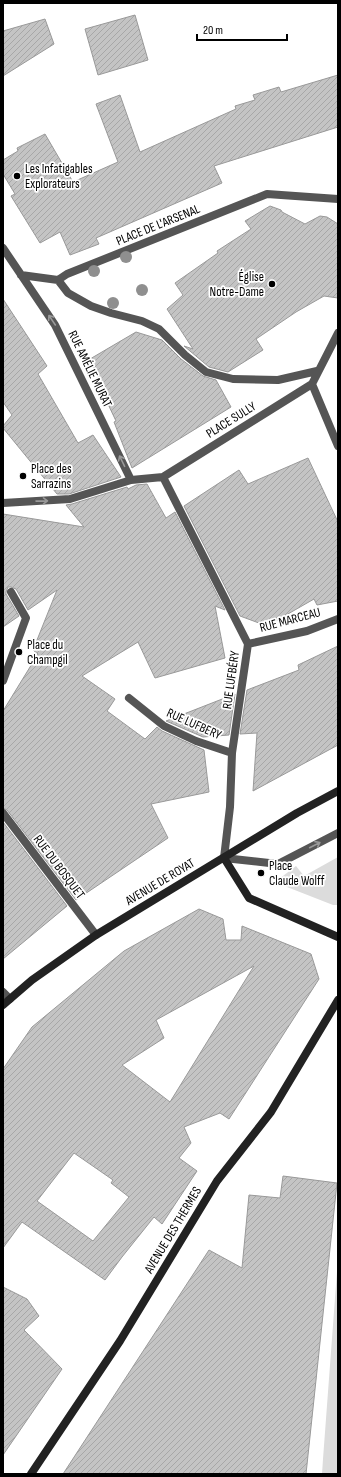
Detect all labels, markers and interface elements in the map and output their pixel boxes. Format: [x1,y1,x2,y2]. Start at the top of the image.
scale bar [197,16,287,42]
text: 20 m [203,23,223,38]
place label: Les Infatigables Explorateurs [25,161,93,192]
marker: Les Infatigables Explorateurs [12,171,22,181]
street label: PLACE DE L'ARSENAL [114,201,202,249]
place label: Église Notre-Dame [210,269,264,300]
marker: Église Notre-Dame [267,279,277,289]
one-way arrow [48,315,56,326]
street label: RUE AMÉLIE MURAT [64,328,116,410]
street label: PLACE SULLY [203,398,259,442]
one-way arrow [118,455,125,467]
place label: Place des Sarrazins [31,461,72,492]
marker: Place des Sarrazins [18,471,28,481]
one-way arrow [35,497,48,505]
street label: RUE MARCEAU [258,604,322,636]
place label: Place du Champgil [27,637,68,668]
marker: Place du Champgil [14,647,24,657]
street label: RUE LUFBÉRY [219,649,243,710]
street label: RUE LUFBERY [164,705,224,743]
street label: RUE DU BOSQUET [30,832,88,902]
one-way arrow [308,840,320,848]
street label: AVENUE DE ROYAT [122,855,198,909]
place label: Place Claude Wolff [269,858,325,889]
marker: Place Claude Wolff [256,868,266,878]
street label: AVENUE DES THERMES [140,1183,205,1277]

